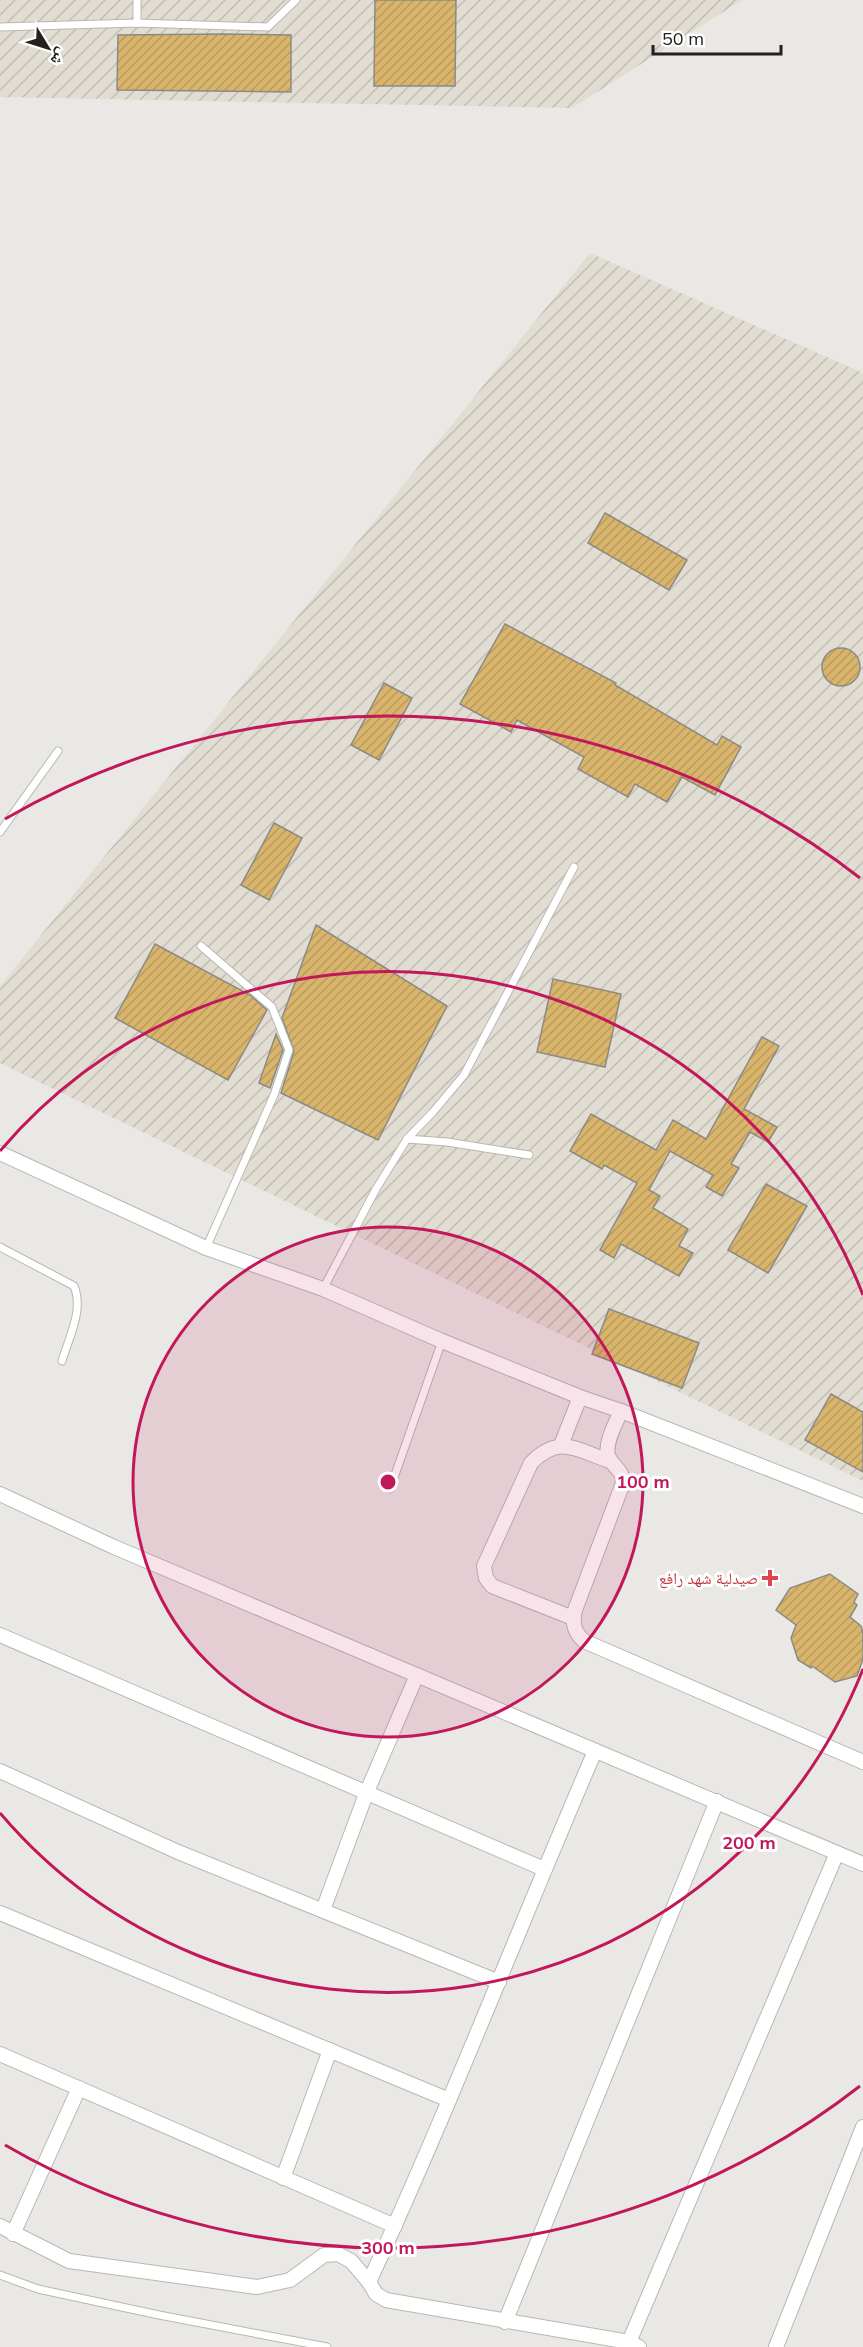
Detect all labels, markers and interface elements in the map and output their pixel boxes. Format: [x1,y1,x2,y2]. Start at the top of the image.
north arrow [18,18,78,78]
scale bar [653,18,780,56]
text: 50 m [662,27,704,50]
text: ش [47,44,73,70]
text: 100 m [616,1470,670,1493]
centre of rings [378,1472,398,1492]
place label: صيدلية شهد رافع [659,1568,758,1589]
marker: صيدلية شهد رافع [763,1571,777,1585]
text: 200 m [722,1831,776,1854]
text: 300 m [361,2236,415,2259]

